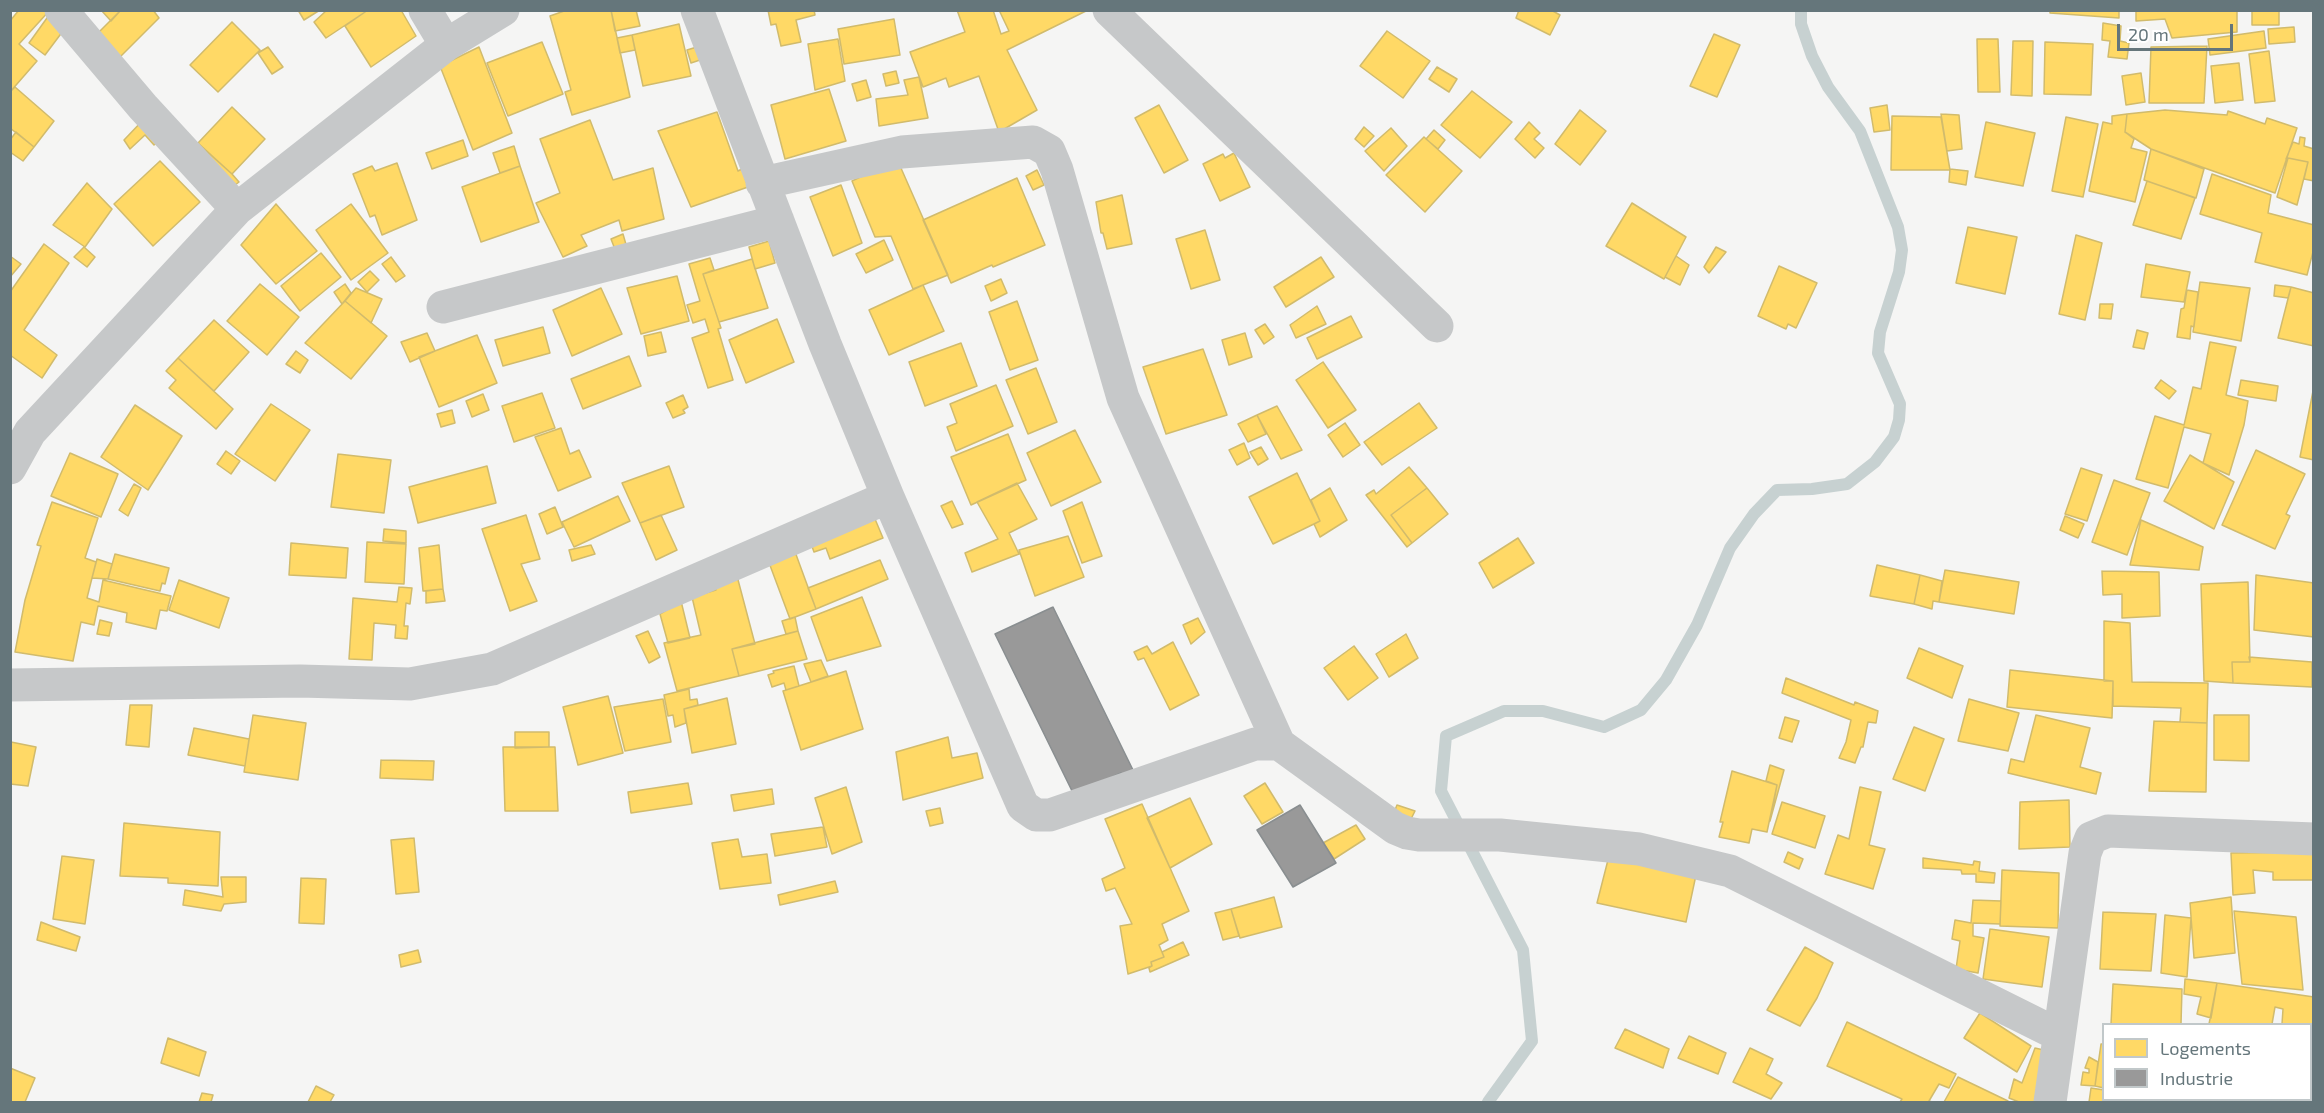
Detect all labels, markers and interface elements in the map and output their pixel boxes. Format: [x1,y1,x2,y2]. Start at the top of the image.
scale bar [2120,12,2236,50]
text: 20 m [2128,23,2169,45]
legend [2102,1023,2312,1101]
text: Logements [2160,1037,2251,1059]
text: Industrie [2160,1067,2233,1089]

